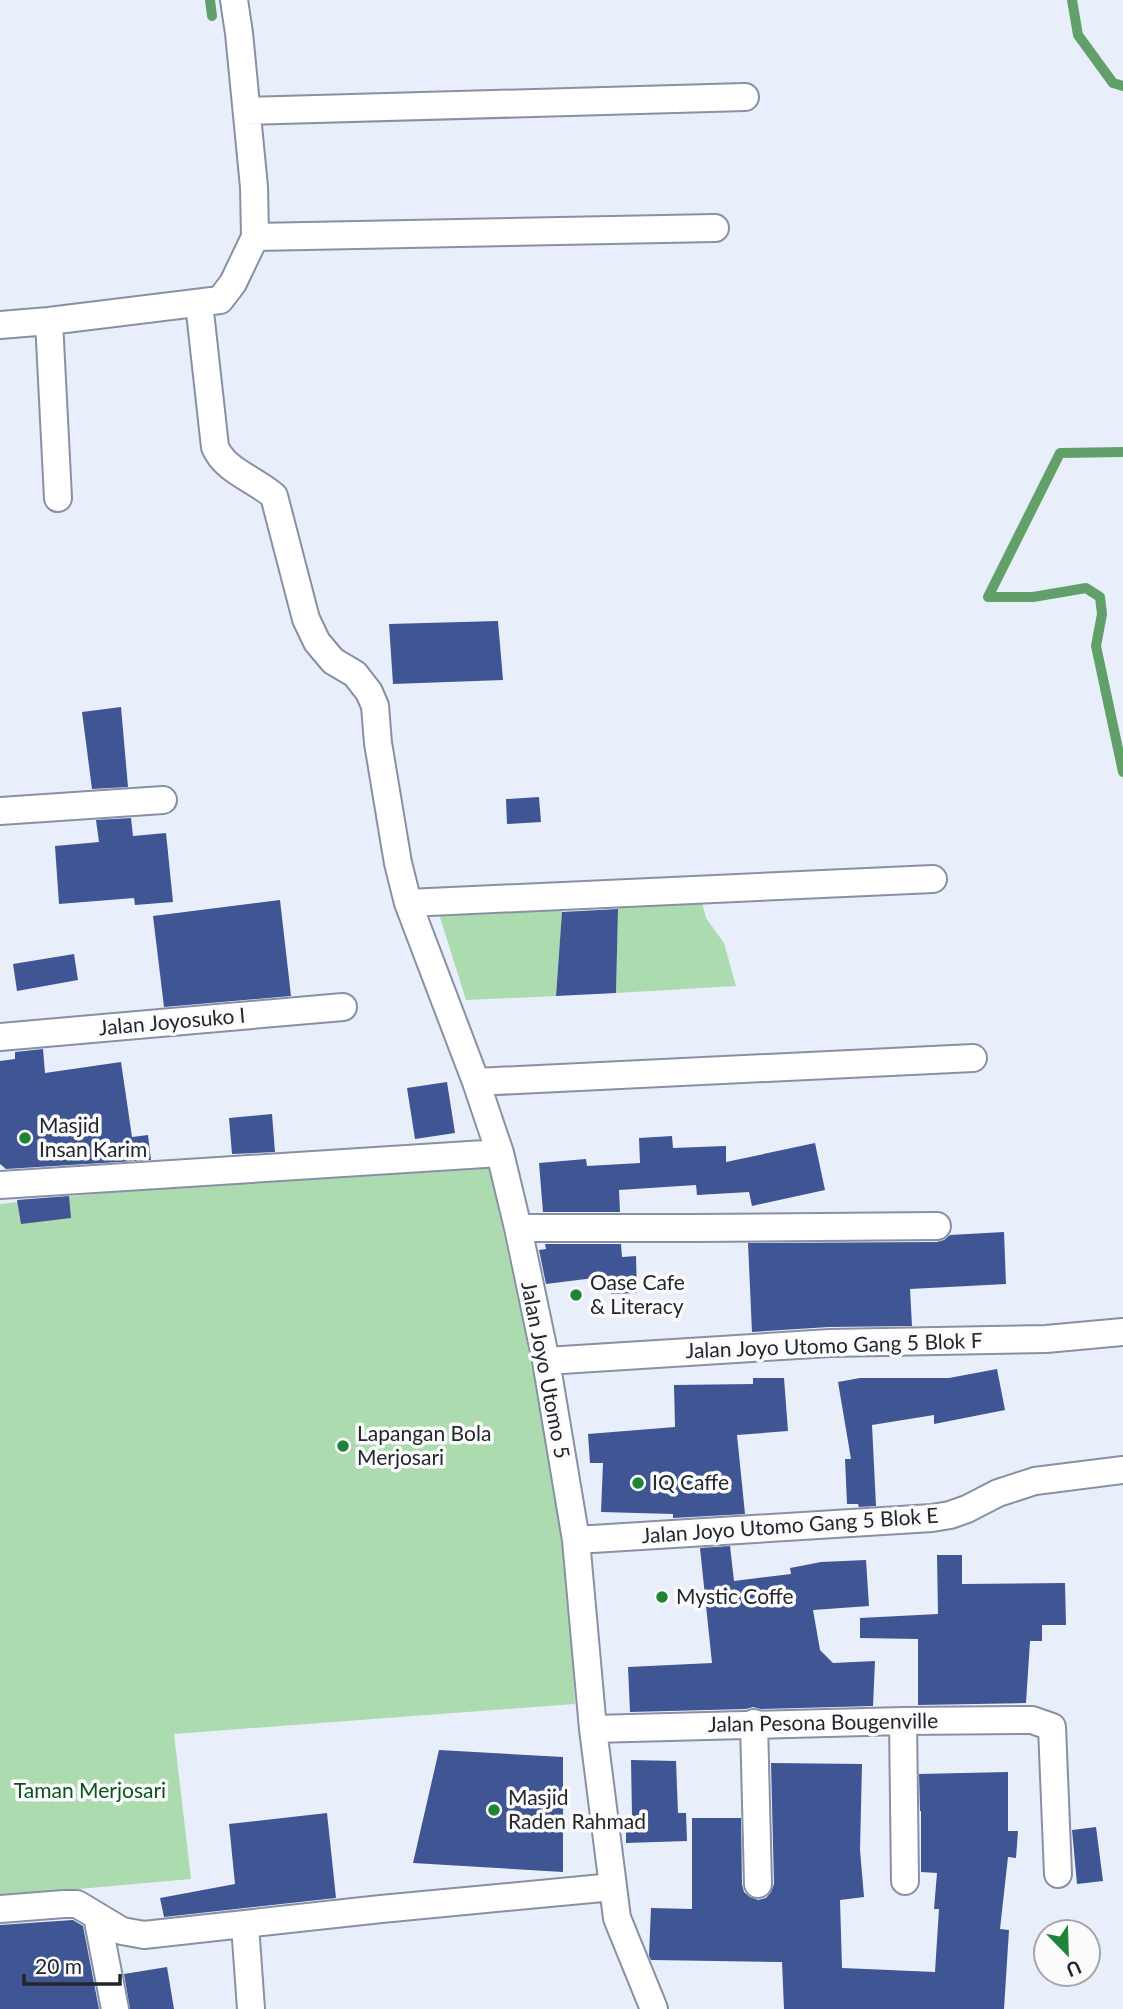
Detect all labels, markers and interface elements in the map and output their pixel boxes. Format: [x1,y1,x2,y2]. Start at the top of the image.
street label: Jalan Joyosuko I [97,1002,246,1039]
place label: Masjid Insan Karim [39,1112,147,1161]
marker: Masjid Insan Karim [17,1130,33,1146]
place label: Oase Cafe & Literacy [590,1269,685,1318]
street label: Jalan Joyo Utomo 5 [517,1279,576,1460]
marker: Oase Cafe & Literacy [568,1287,584,1303]
street label: Jalan Joyo Utomo Gang 5 Blok F [685,1327,983,1362]
place label: Lapangan Bola Merjosari [357,1420,491,1469]
marker: Lapangan Bola Merjosari [335,1438,351,1454]
place label: IQ Caffe [652,1469,729,1494]
marker: IQ Caffe [630,1475,646,1491]
street label: Jalan Joyo Utomo Gang 5 Blok E [641,1502,939,1547]
place label: Mystic Coffe [676,1583,794,1608]
marker: Mystic Coffe [654,1589,670,1605]
street label: Jalan Pesona Bougenville [708,1707,938,1736]
park label: Taman Merjosari [14,1777,166,1802]
place label: Masjid Raden Rahmad [508,1784,646,1833]
marker: Masjid Raden Rahmad [486,1802,502,1818]
north arrow [1032,1918,1102,1988]
scale bar [24,1942,121,1986]
text: 20 m [35,1953,82,1978]
text: U [1063,1956,1085,1982]

